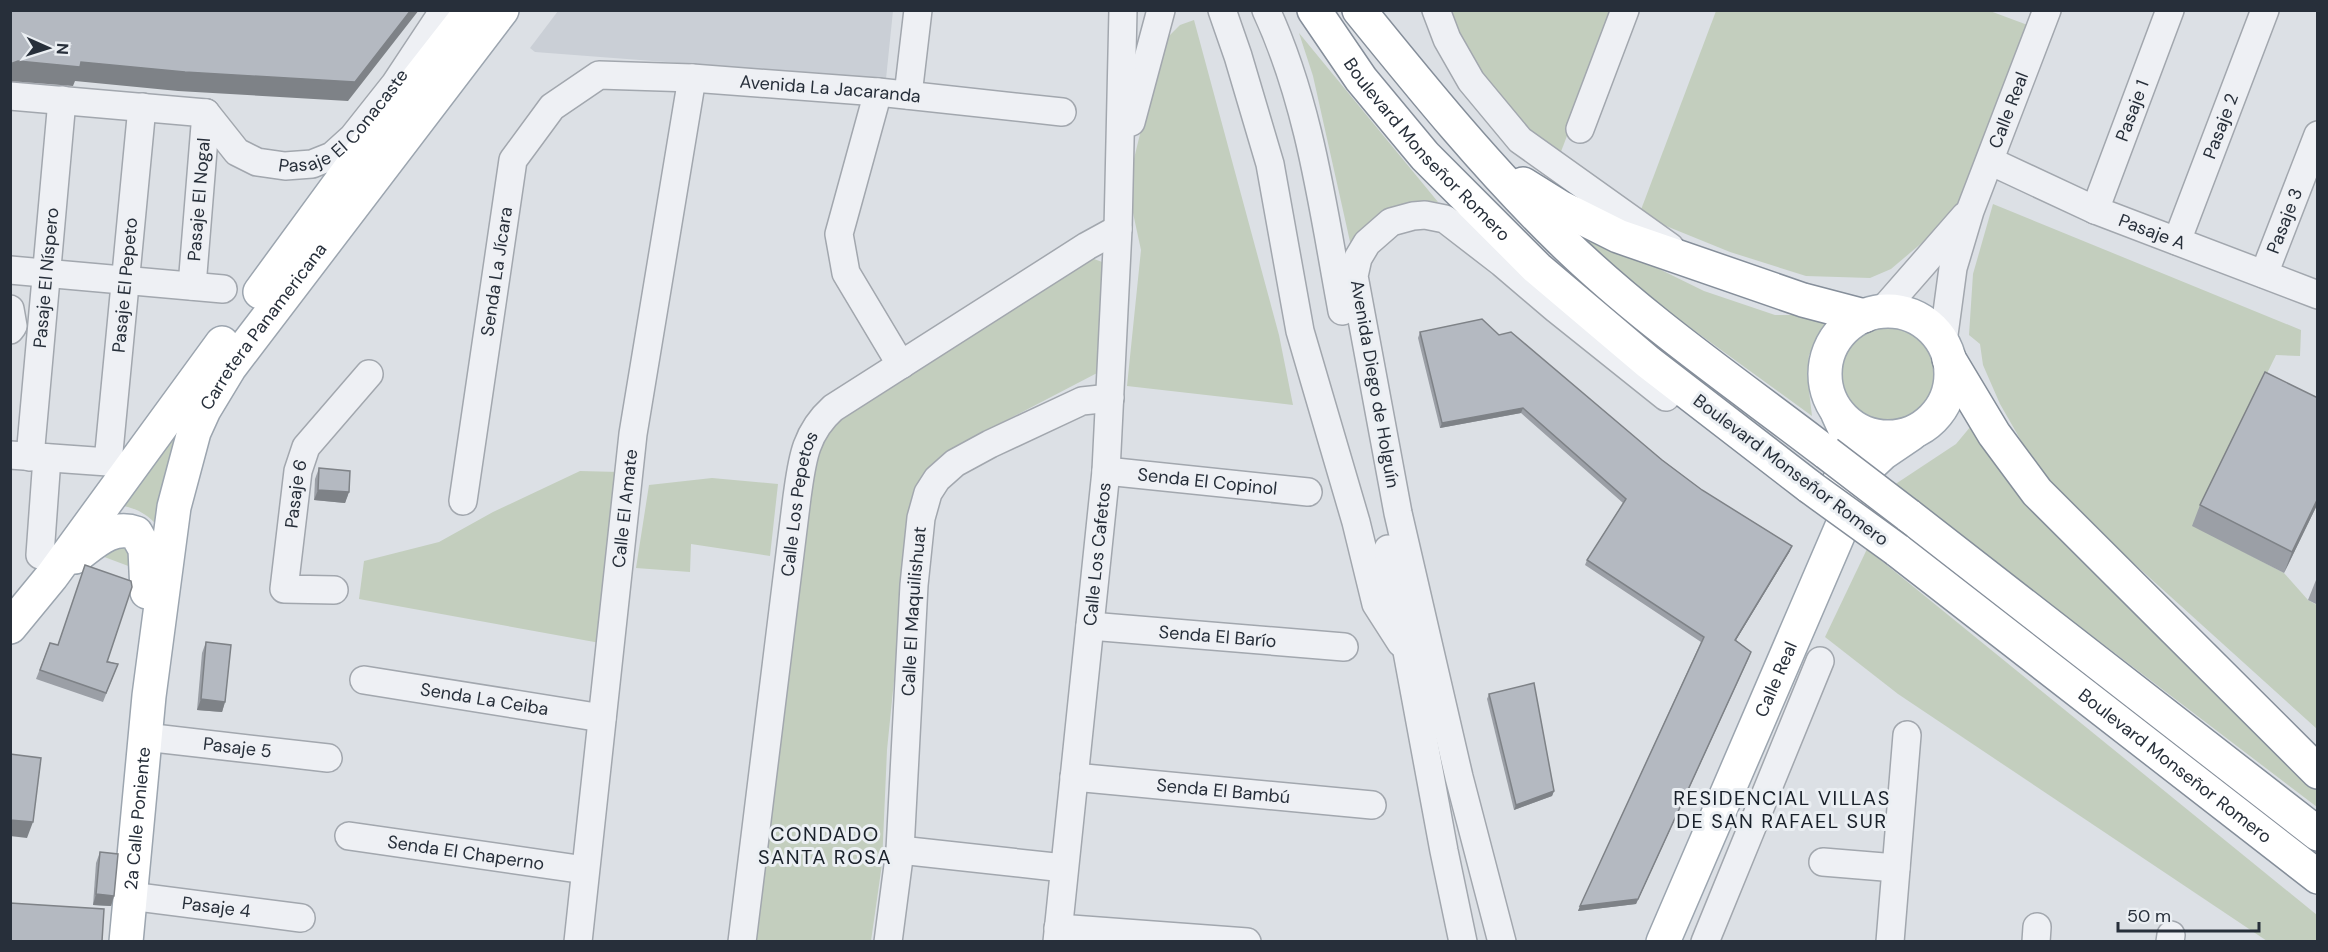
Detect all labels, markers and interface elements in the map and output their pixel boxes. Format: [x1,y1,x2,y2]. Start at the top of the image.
north arrow [18,18,78,78]
text: N [52,42,73,55]
street label: Boulevard Monseñor Romero [1338,53,1515,246]
street label: Pasaje El Conacaste [277,64,414,178]
street label: Calle Real [1983,69,2034,152]
street label: Avenida La Jacaranda [739,70,922,109]
street label: Pasaje 1 [2110,77,2155,145]
street label: Pasaje 2 [2197,90,2244,162]
street label: Pasaje El Nogal [182,137,216,262]
street label: Pasaje 3 [2261,184,2308,257]
street label: Senda La Jícara [475,205,518,338]
street label: Pasaje El Níspero [28,206,64,349]
street label: Pasaje A [2115,208,2189,255]
street label: Pasaje El Pepeto [107,216,143,354]
street label: Carretera Panamericana [195,238,332,415]
street label: Avenida Diego de Holguín [1345,278,1405,490]
street label: Boulevard Monseñor Romero [1688,389,1894,551]
street label: Calle Los Pepetos [775,427,824,578]
street label: Calle El Amate [607,448,643,569]
street label: Pasaje 6 [279,456,313,530]
street label: Senda El Copinol [1137,462,1278,501]
street label: Calle Los Cafetos [1078,481,1117,627]
street label: Calle El Maquilishuat [896,525,932,697]
street label: Senda El Barío [1158,620,1277,653]
street label: Calle Real [1749,638,1803,721]
street label: Senda La Ceiba [419,677,550,721]
street label: Boulevard Monseñor Romero [2073,683,2277,849]
street label: Pasaje 5 [202,732,273,763]
street label: 2a Calle Poniente [119,746,156,891]
street label: Senda El Bambú [1155,773,1291,809]
district label: RESIDENCIAL VILLAS DE SAN RAFAEL SUR [1673,785,1891,834]
district label: CONDADO SANTA ROSA [758,821,892,870]
street label: Senda El Chaperno [386,830,546,876]
street label: Pasaje 4 [181,891,252,923]
scale bar [2118,895,2259,933]
text: 50 m [2127,904,2171,928]

